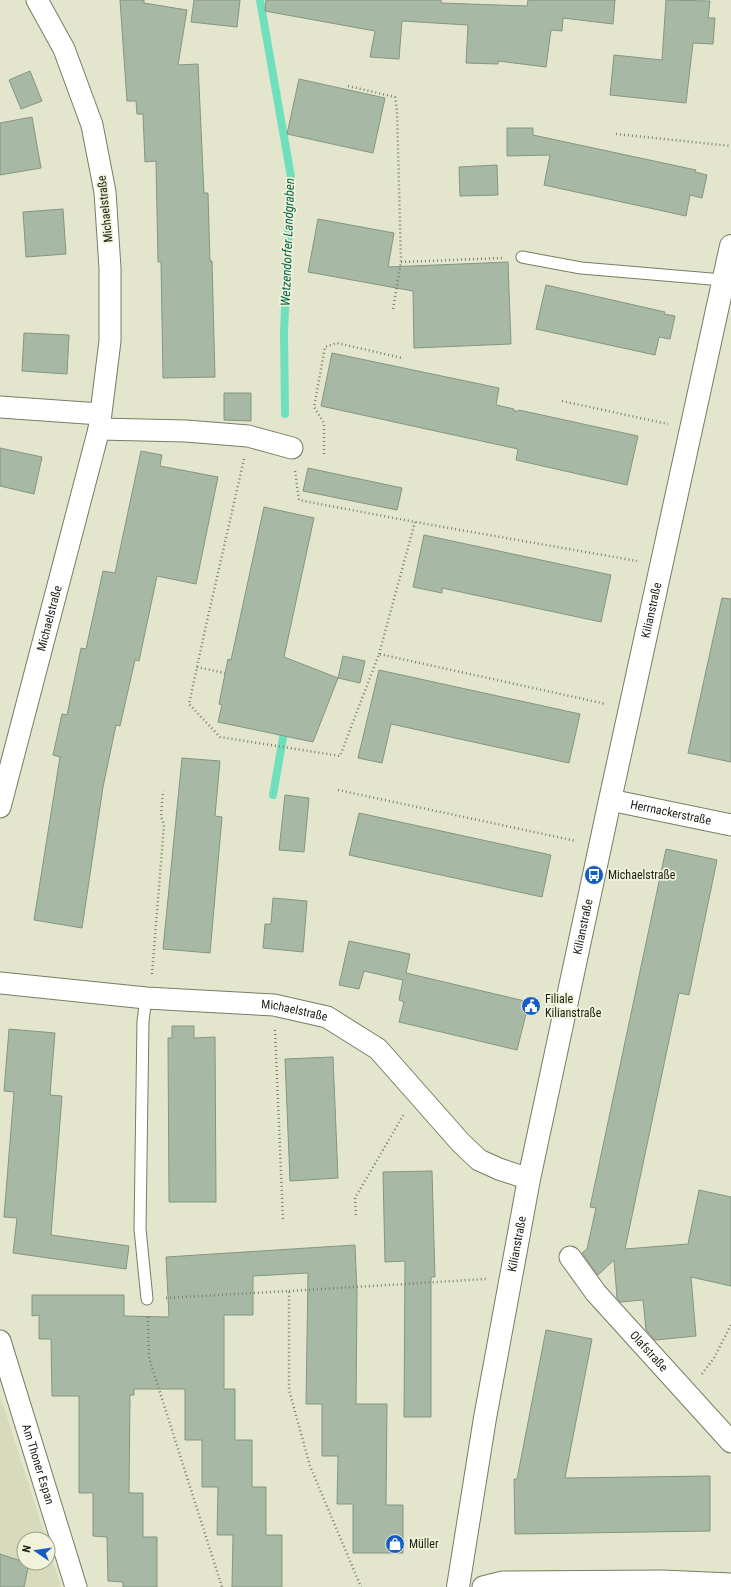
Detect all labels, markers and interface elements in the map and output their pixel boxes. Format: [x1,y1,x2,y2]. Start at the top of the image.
street label: Michaelstraße [94,174,115,243]
water label: Wetzendorfer Landgraben [278,178,297,306]
street label: Kilianstraße [639,581,664,639]
street label: Michaelstraße [34,584,65,653]
street label: Herrnackerstraße [629,797,713,828]
bus stop icon: Michaelstraße [583,864,605,886]
place label: Michaelstraße [608,868,676,882]
street label: Kilianstraße [570,897,596,956]
place label: Filiale Kilianstraße [545,992,602,1020]
public building icon: Filiale Kilianstraße [520,995,542,1017]
street label: Michaelstraße [261,997,329,1024]
street label: Kilianstraße [505,1215,529,1273]
street label: Olafstraße [627,1328,671,1375]
street label: Am Thoner Espan [19,1422,57,1506]
north arrow [16,1531,56,1571]
shop icon: Müller [384,1533,406,1555]
place label: Müller [409,1537,439,1551]
text: N [20,1544,34,1554]

